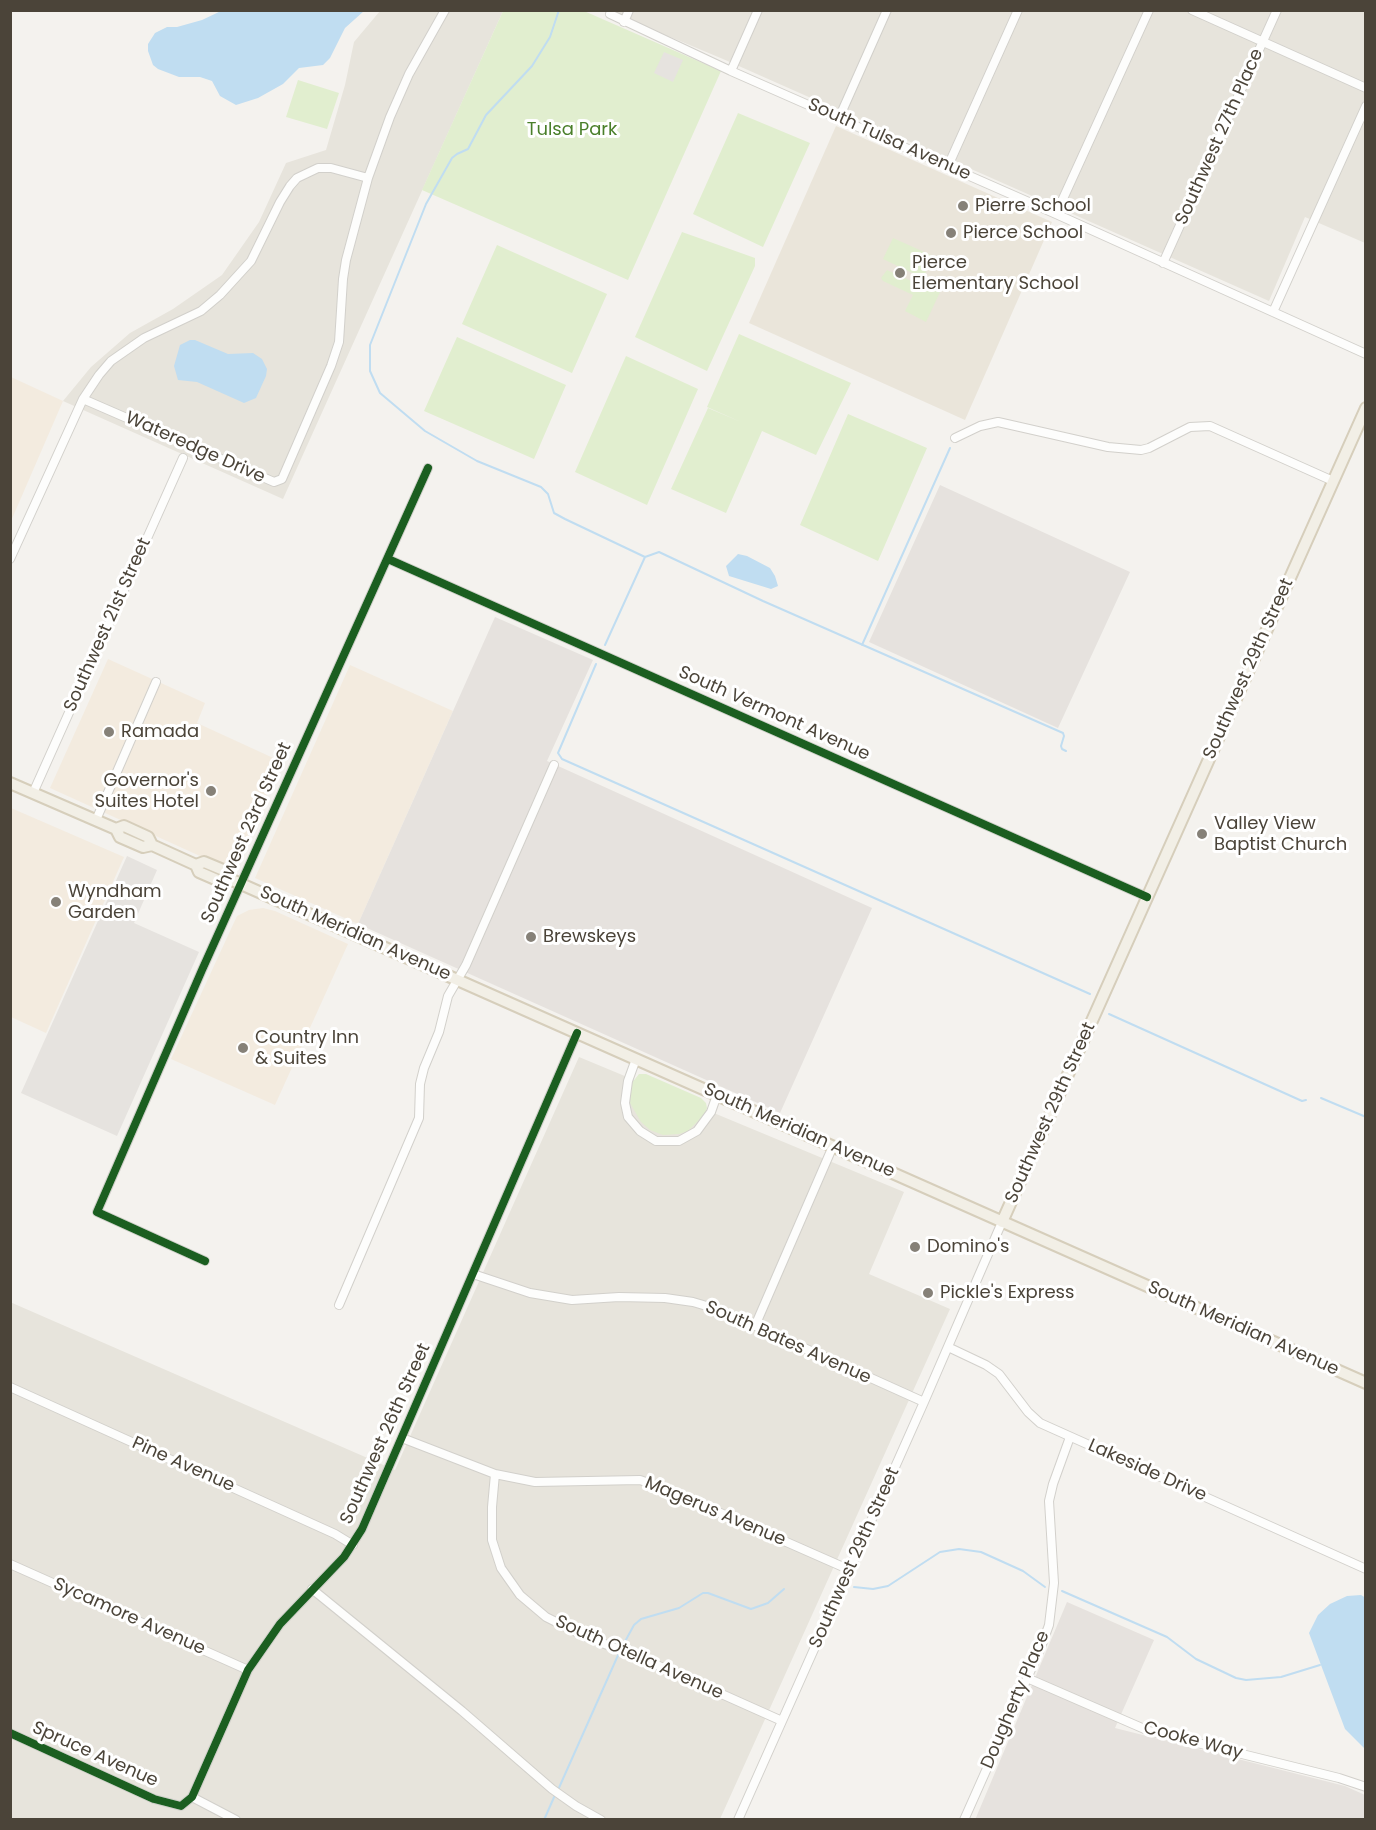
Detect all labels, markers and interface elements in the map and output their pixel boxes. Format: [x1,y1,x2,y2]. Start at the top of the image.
street label: Southwest 27th Place [1171,46,1269,228]
street label: South Tulsa Avenue [804,94,974,186]
park label: Tulsa Park [527,119,617,141]
place label: Pierre School [975,195,1091,217]
marker: Pierre School [956,199,970,213]
place label: Pierce School [963,222,1083,244]
marker: Pierce School [944,226,958,240]
place label: Pierce Elementary School [912,252,1079,294]
marker: Pierce Elementary School [893,266,907,280]
street label: Wateredge Drive [122,407,268,489]
street label: Southwest 21st Street [60,535,156,715]
street label: Southwest 29th Street [1199,575,1299,763]
street label: South Vermont Avenue [675,662,873,766]
place label: Ramada [121,721,199,743]
marker: Ramada [102,725,116,739]
street label: Southwest 23rd Street [197,739,297,927]
place label: Governor's Suites Hotel [94,770,199,812]
marker: Governor's Suites Hotel [204,784,218,798]
place label: Valley View Baptist Church [1214,813,1347,856]
marker: Valley View Baptist Church [1195,827,1209,841]
place label: Wyndham Garden [68,881,162,924]
street label: South Meridian Avenue [256,882,454,986]
marker: Wyndham Garden [49,895,63,909]
place label: Brewskeys [543,926,636,948]
marker: Brewskeys [524,930,538,944]
street label: Southwest 29th Street [1001,1019,1101,1207]
place label: Country Inn & Suites [255,1027,359,1070]
marker: Country Inn & Suites [236,1041,250,1055]
street label: South Meridian Avenue [700,1079,898,1183]
place label: Domino's [927,1236,1010,1258]
marker: Domino's [908,1240,922,1254]
street label: South Meridian Avenue [1144,1277,1342,1381]
place label: Pickle's Express [940,1282,1074,1304]
marker: Pickle's Express [921,1286,935,1300]
street label: South Bates Avenue [702,1297,874,1389]
street label: Southwest 26th Street [336,1340,436,1528]
street label: Pine Avenue [128,1433,238,1497]
street label: Lakeside Drive [1084,1435,1210,1507]
street label: Southwest 29th Street [805,1464,905,1652]
street label: Magerus Avenue [641,1473,789,1551]
street label: Sycamore Avenue [50,1574,208,1660]
street label: South Otella Avenue [552,1611,726,1705]
street label: Dougherty Place [977,1628,1055,1772]
street label: Cooke Way [1141,1717,1245,1765]
street label: Spruce Avenue [29,1718,161,1792]

